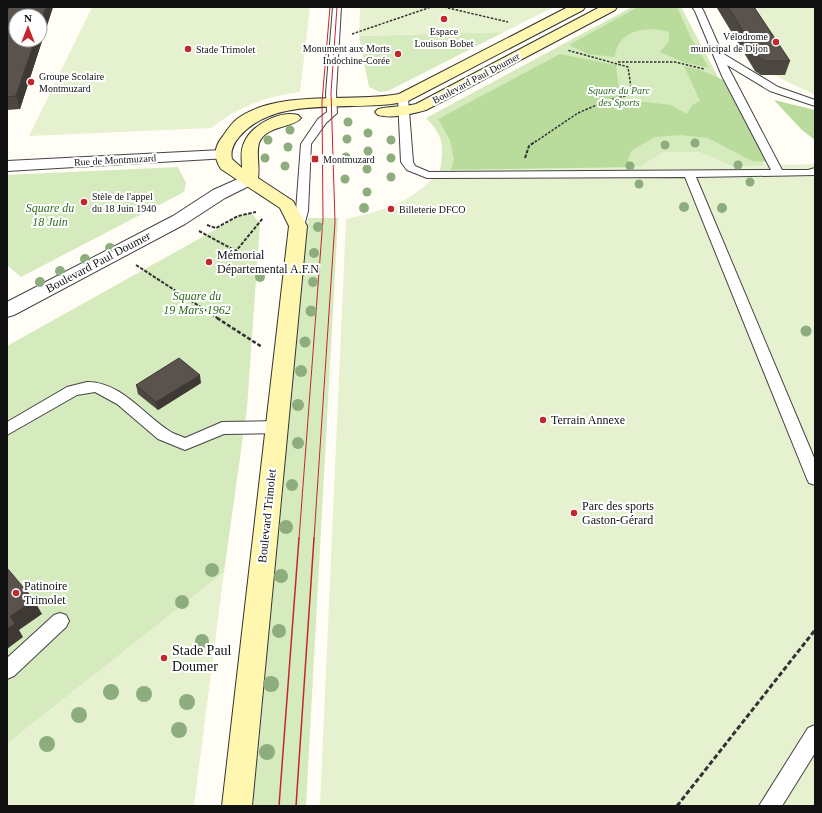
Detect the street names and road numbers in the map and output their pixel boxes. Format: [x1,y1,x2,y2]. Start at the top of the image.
street label: Boulevard Paul Doumer [431,50,522,106]
street label: Rue de Montmuzard [74,152,156,168]
street label: Boulevard Paul Doumer [43,228,153,296]
street label: Boulevard Trimolet [255,468,279,564]

